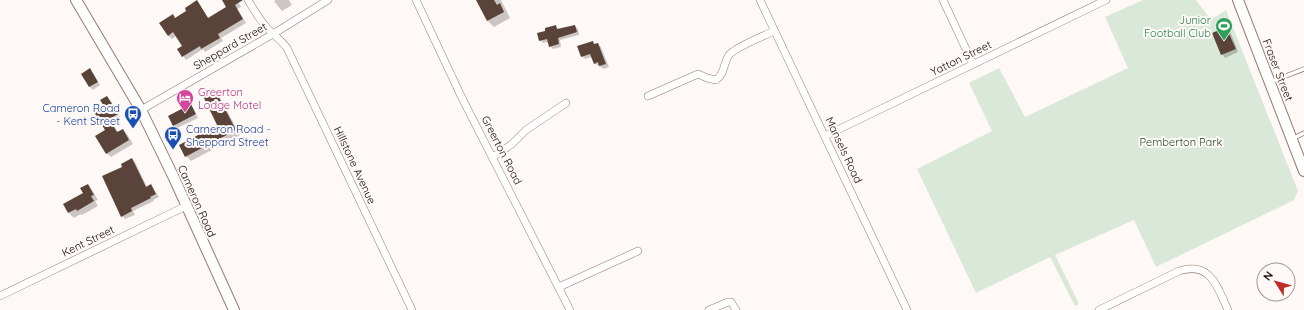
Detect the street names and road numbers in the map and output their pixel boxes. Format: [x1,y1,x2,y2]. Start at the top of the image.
street label: Sheppard Street [191,19,269,73]
street label: Yatton Street [928,37,994,79]
street label: Fraser Street [1260,37,1296,103]
street label: Greerton Road [479,113,525,187]
street label: Mansels Road [823,115,865,185]
street label: Hillstone Avenue [331,124,379,206]
street label: Cameron Road [175,163,219,239]
street label: Kent Street [60,222,117,260]

